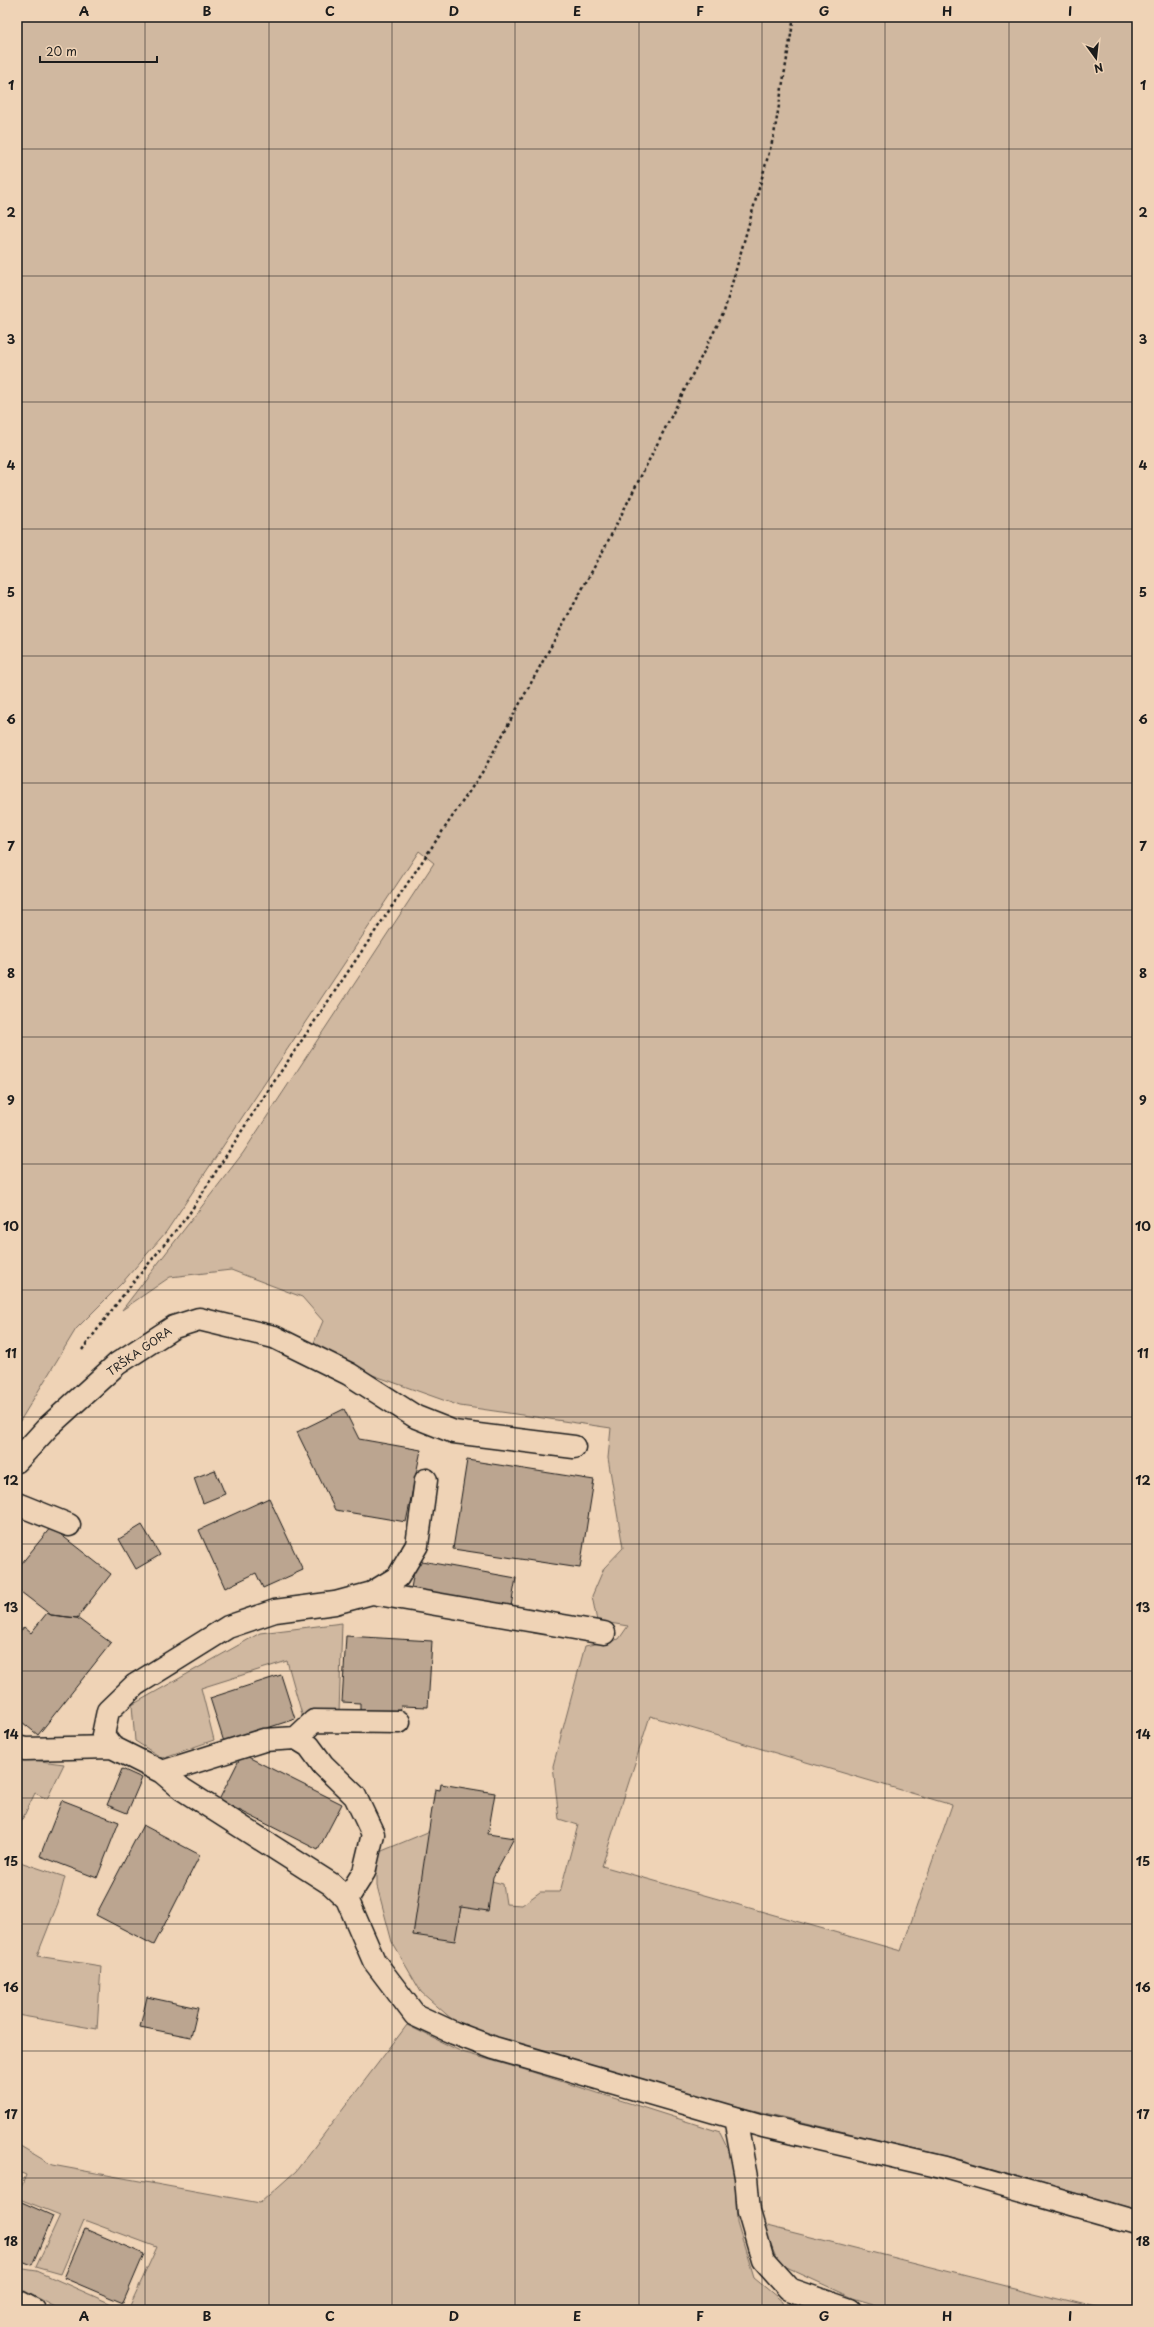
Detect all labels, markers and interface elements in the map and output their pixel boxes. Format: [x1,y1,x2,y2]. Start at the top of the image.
text: A [79,1,89,20]
text: B [203,1,212,20]
text: C [325,1,335,20]
text: D [449,1,459,20]
text: E [573,1,581,20]
text: F [696,1,704,20]
text: G [819,1,829,20]
text: H [942,1,952,20]
text: I [1068,1,1072,20]
scale bar [40,38,157,64]
north arrow [1076,38,1116,78]
text: 20 m [46,42,77,60]
text: N [1092,59,1105,78]
text: 1 [8,75,14,94]
text: 1 [1140,75,1146,94]
text: 2 [6,202,16,221]
text: 2 [1138,202,1148,221]
text: 3 [7,329,16,348]
text: 3 [1139,329,1148,348]
text: 4 [7,455,16,474]
text: 4 [1139,455,1148,474]
text: 5 [7,582,15,601]
text: 5 [1139,582,1147,601]
text: 6 [6,709,16,728]
text: 6 [1138,709,1148,728]
text: 7 [7,836,15,855]
text: 7 [1139,836,1147,855]
text: 8 [7,963,15,982]
text: 8 [1139,963,1147,982]
text: 9 [7,1090,15,1109]
text: 9 [1139,1090,1147,1109]
text: 10 [3,1216,19,1235]
text: 10 [1135,1216,1151,1235]
street label: TRŠKA GORA [103,1322,175,1380]
text: 11 [5,1343,17,1362]
text: 11 [1137,1343,1149,1362]
text: 12 [3,1470,19,1489]
text: 12 [1135,1470,1151,1489]
text: 13 [4,1597,19,1616]
text: 13 [1136,1597,1151,1616]
text: 14 [3,1724,19,1743]
text: 14 [1135,1724,1151,1743]
text: 15 [4,1851,18,1870]
text: 15 [1136,1851,1150,1870]
text: 16 [3,1977,19,1996]
text: 16 [1135,1977,1151,1996]
text: 17 [4,2104,18,2123]
text: 17 [1136,2104,1150,2123]
text: 18 [4,2231,18,2250]
text: 18 [1136,2231,1150,2250]
text: A [79,2306,89,2325]
text: B [203,2306,212,2325]
text: C [325,2306,335,2325]
text: D [449,2306,459,2325]
text: E [573,2306,581,2325]
text: F [696,2306,704,2325]
text: G [819,2306,829,2325]
text: H [942,2306,952,2325]
text: I [1068,2306,1072,2325]

